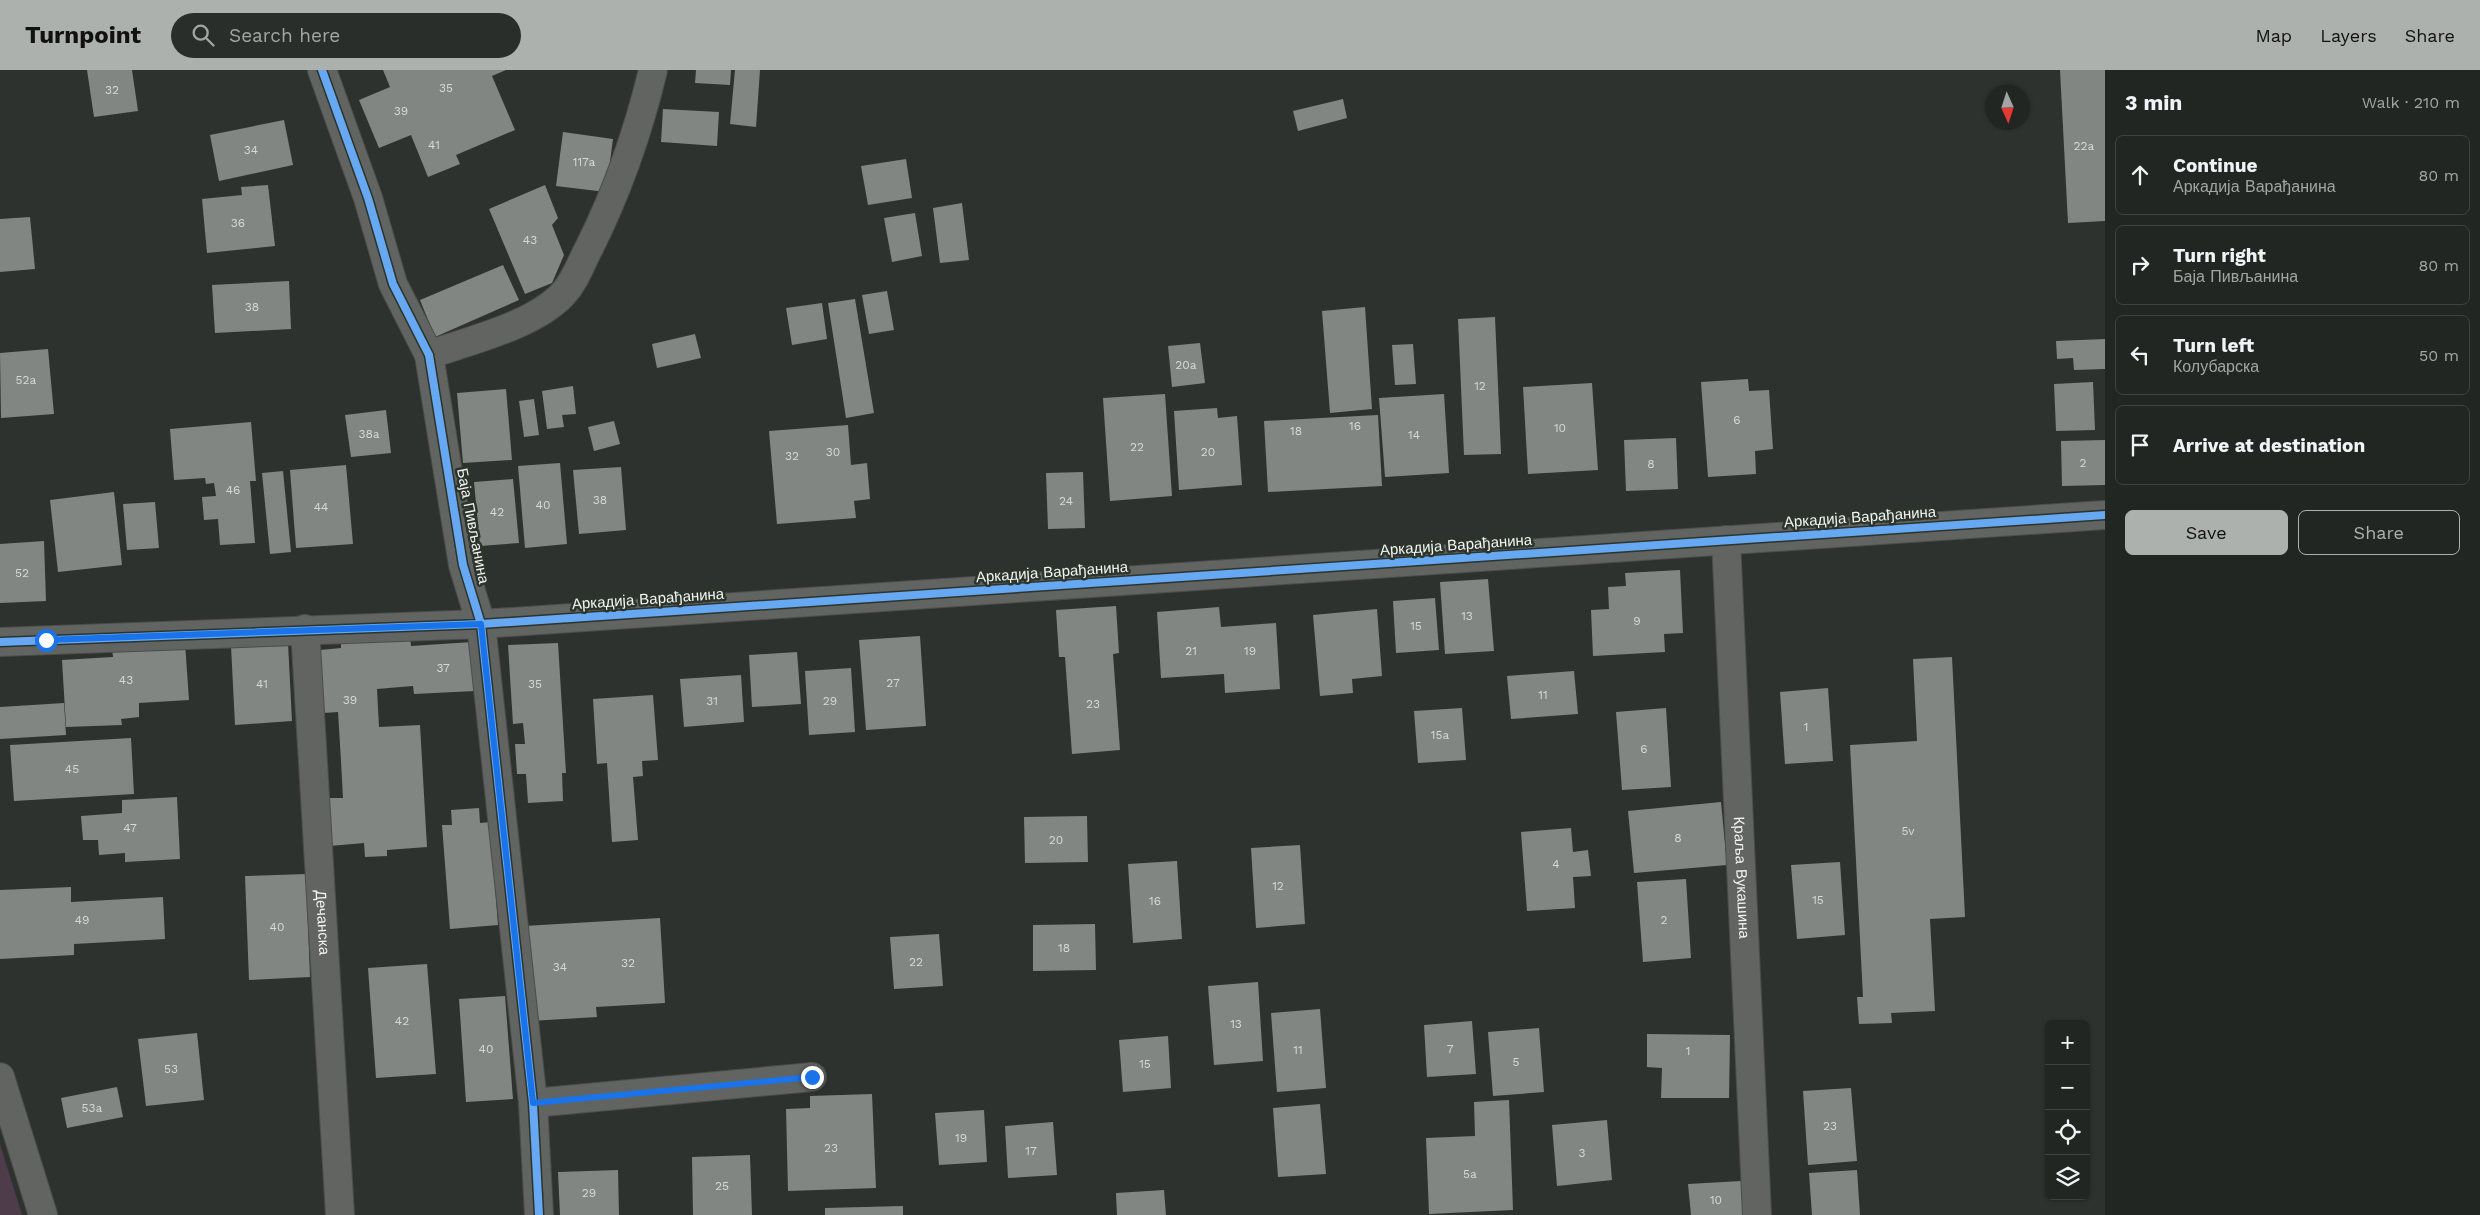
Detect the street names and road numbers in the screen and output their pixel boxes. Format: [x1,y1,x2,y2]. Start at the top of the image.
street label: Баја Пивљанина [453,467,493,586]
street label: Аркадија Варађанина [1783,503,1937,531]
street label: Аркадија Варађанина [1379,531,1533,559]
street label: Аркадија Варађанина [975,558,1129,586]
street label: Аркадија Варађанина [571,585,725,613]
street label: Краља Вукашина [1730,816,1753,940]
street label: Дечанска [312,889,333,956]

